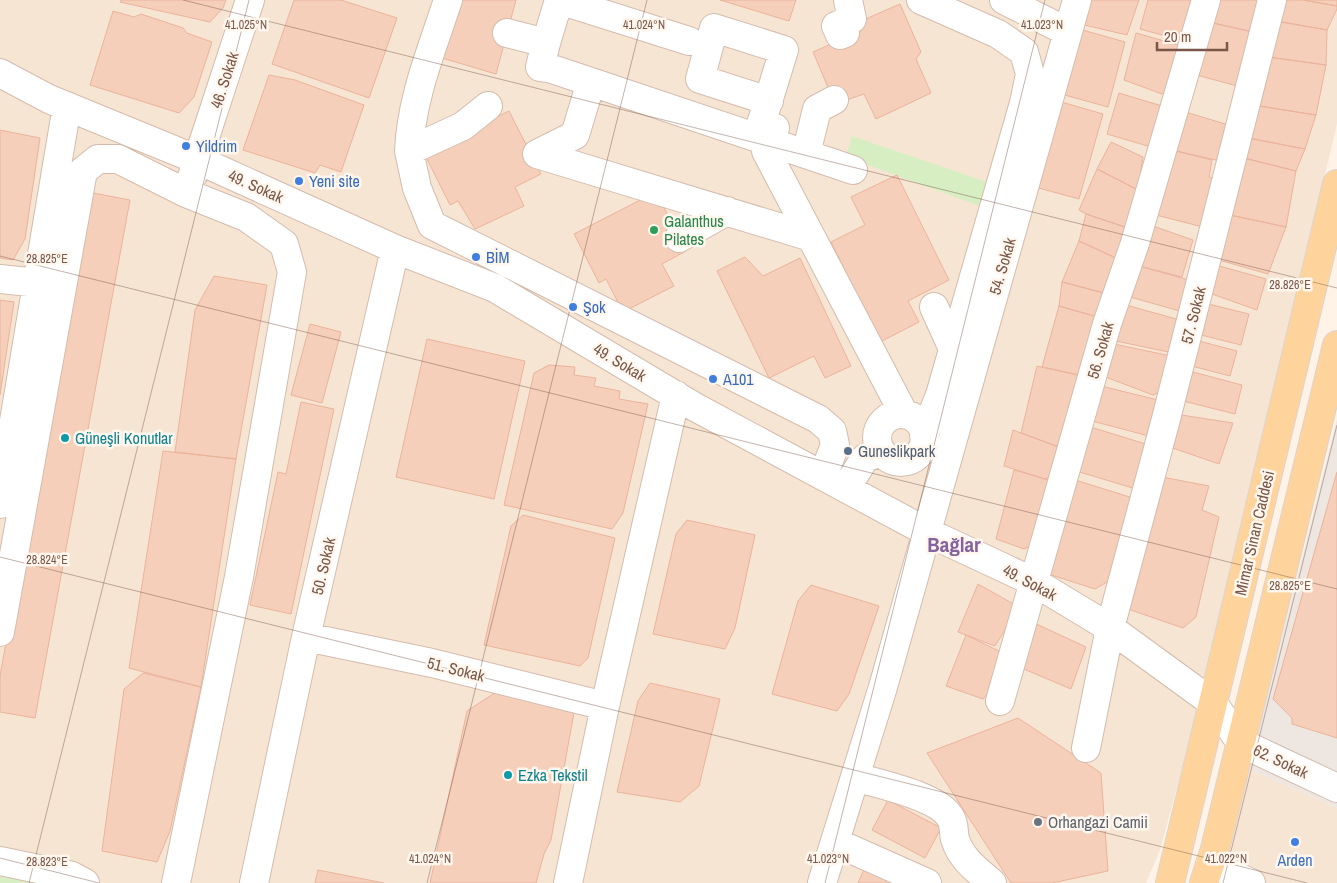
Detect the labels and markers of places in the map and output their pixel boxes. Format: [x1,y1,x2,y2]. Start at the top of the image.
place label: Yildrim [196,135,237,157]
marker: Yildrim [180,140,192,152]
place label: Yeni site [309,170,360,192]
marker: Yeni site [293,175,305,187]
place label: Galanthus Pilates [664,210,724,250]
marker: Galanthus Pilates [648,224,660,236]
place label: BİM [486,246,509,268]
marker: BİM [470,251,482,263]
place label: Şok [583,296,606,318]
marker: Şok [567,301,579,313]
place label: A101 [722,368,754,390]
marker: A101 [707,373,719,385]
place label: Güneşli Konutlar [75,427,173,449]
marker: Güneşli Konutlar [59,432,71,444]
place label: Guneslikpark [858,440,936,462]
marker: Guneslikpark [842,445,854,457]
place label: Ezka Tekstil [518,764,588,786]
marker: Ezka Tekstil [502,769,514,781]
place label: Orhangazi Camii [1048,811,1148,833]
marker: Orhangazi Camii [1032,816,1044,828]
marker: Arden [1289,836,1301,848]
place label: Arden [1276,849,1313,871]

